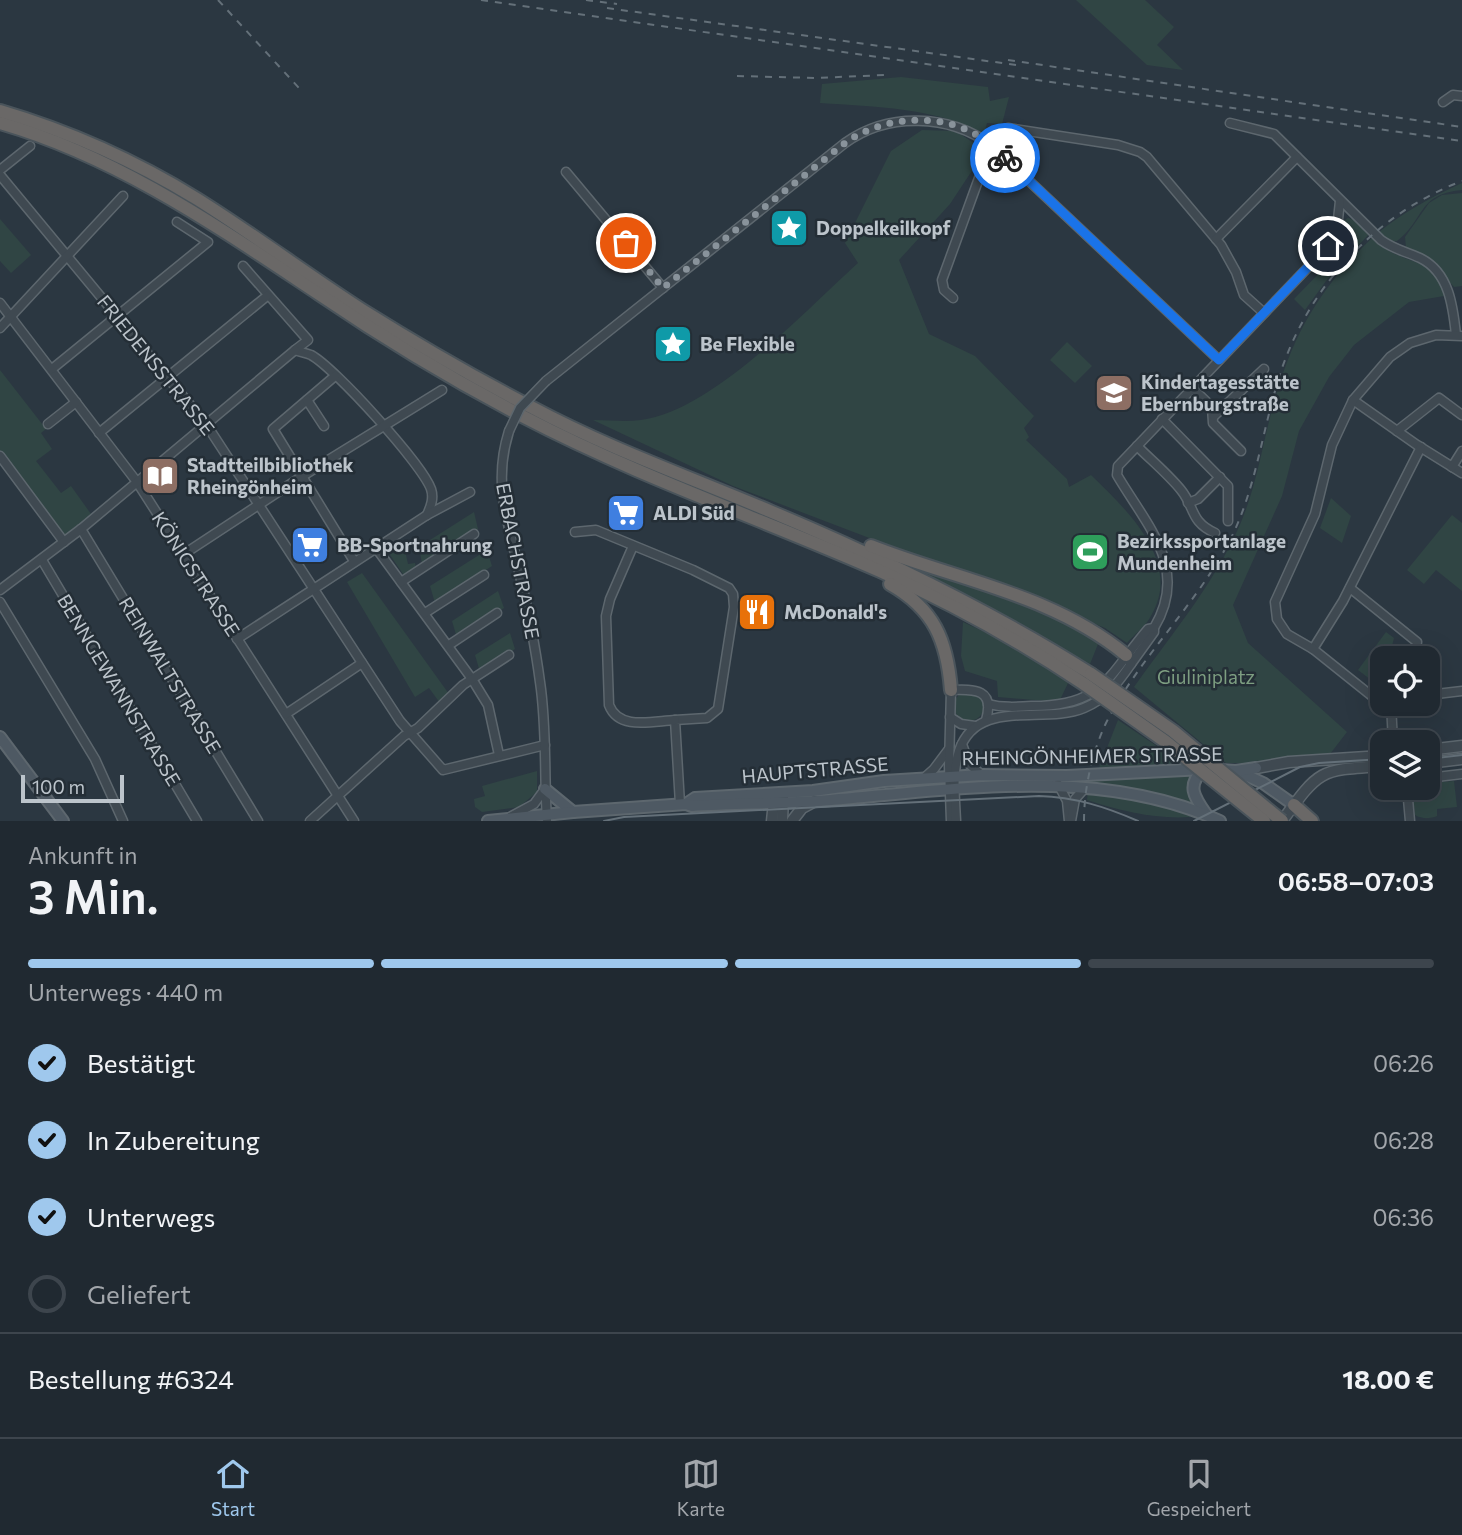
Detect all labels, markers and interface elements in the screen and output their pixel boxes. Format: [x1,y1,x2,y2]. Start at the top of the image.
courier [970,123,1040,193]
icon: bike [986,139,1024,177]
place icon: Doppelkeilkopf [768,207,810,249]
pin [596,213,656,273]
place label: Doppelkeilkopf [816,216,951,239]
pin [1298,216,1358,276]
icon: bag [607,224,645,262]
icon: home [1309,227,1347,265]
street label: FRIEDENSSTRASSE [93,290,220,439]
place icon: Be Flexible [652,323,694,365]
place label: Be Flexible [700,332,795,355]
place label: Kindertagesstätte Ebernburgstraße [1141,370,1299,415]
school or university icon: Kindertagesstätte Ebernburgstraße [1093,372,1135,414]
place label: Stadtteilbibliothek Rheingönheim [187,453,353,498]
library icon: Stadtteilbibliothek Rheingönheim [139,455,181,497]
street label: ERBACHSTRASSE [492,481,545,641]
supermarket icon: ALDI Süd [605,492,647,534]
place label: ALDI Süd [653,501,735,524]
street label: KÖNIGSTRASSE [148,507,245,640]
supermarket icon: BB-Sportnahrung [289,524,331,566]
place label: Bezirkssportanlage Mundenheim [1117,529,1286,574]
sports icon: Bezirkssportanlage Mundenheim [1069,531,1111,573]
place label: BB-Sportnahrung [337,533,493,556]
street label: BENNGEWANNSTRASSE [53,590,186,790]
restaurant icon: McDonald's [736,591,778,633]
street label: REINWALTSTRASSE [115,592,226,757]
place label: McDonald's [784,600,887,623]
map controls [1370,646,1440,800]
button: locate [1370,646,1440,716]
park label: Giuliniplatz [1157,665,1255,688]
button: layers [1370,730,1440,800]
street label: RHEINGÖNHEIMER STRASSE [961,742,1223,769]
street label: HAUPTSTRASSE [741,752,889,787]
scale bar [21,772,124,804]
text: 100 m [32,775,85,798]
text: Ankunft in [28,841,138,869]
text: 06:58–07:03 [1278,865,1434,896]
text: 3 Min. [28,867,158,923]
text: Unterwegs · 440 m [28,978,223,1006]
icon: check [28,1044,66,1082]
text: Bestätigt [87,1047,196,1078]
text: 06:26 [1373,1049,1434,1077]
icon: check [28,1121,66,1159]
text: In Zubereitung [87,1124,260,1155]
text: 06:28 [1373,1126,1434,1154]
icon: check [28,1198,66,1236]
text: Unterwegs [87,1201,215,1232]
text: 06:36 [1373,1203,1434,1231]
text: Geliefert [87,1278,191,1309]
text: Bestellung #6324 [28,1363,234,1394]
text: 18.00 € [1342,1363,1434,1394]
tab: Start [211,1455,255,1520]
tab: Karte [677,1455,725,1520]
tab: Gespeichert [1147,1455,1251,1520]

